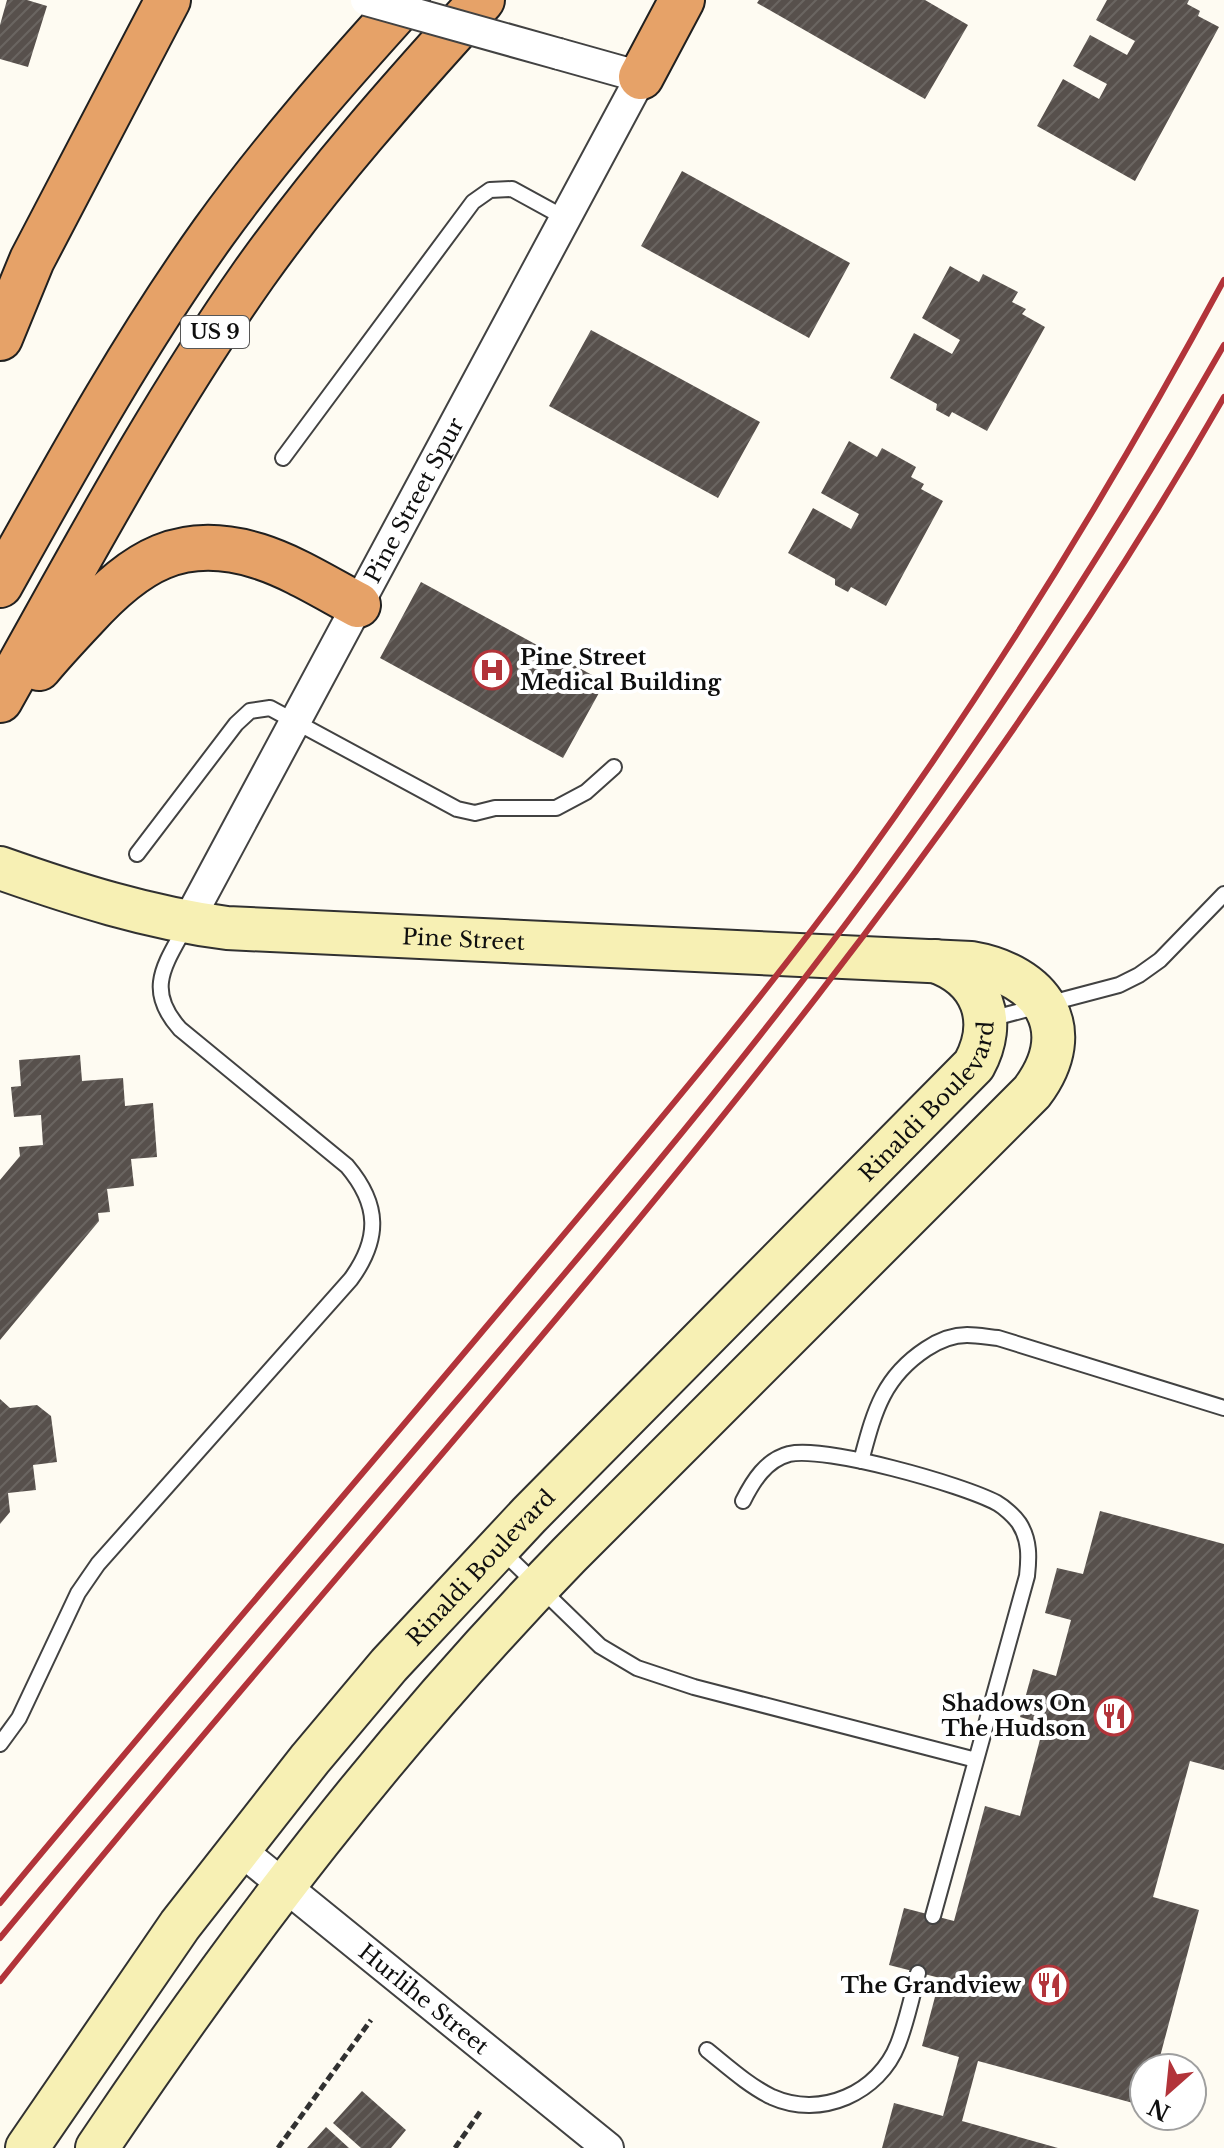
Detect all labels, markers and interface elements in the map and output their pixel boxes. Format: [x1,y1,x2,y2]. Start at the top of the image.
road number: US 9 [181,316,249,348]
street label: Pine Street Spur [359,413,470,588]
place label: Pine Street Medical Building [520,644,721,696]
hospital icon: Pine Street Medical Building [471,649,513,691]
street label: Pine Street [401,923,526,956]
street label: Rinaldi Boulevard [854,1020,1000,1187]
street label: Rinaldi Boulevard [401,1484,561,1651]
place label: Shadows On The Hudson [941,1690,1086,1742]
restaurant icon: Shadows On The Hudson [1093,1695,1135,1737]
street label: Hurlihe Street [353,1938,495,2061]
restaurant icon: The Grandview [1028,1964,1070,2006]
place label: The Grandview [841,1972,1021,1999]
north arrow [1128,2052,1208,2132]
text: N [1144,2093,1174,2126]

